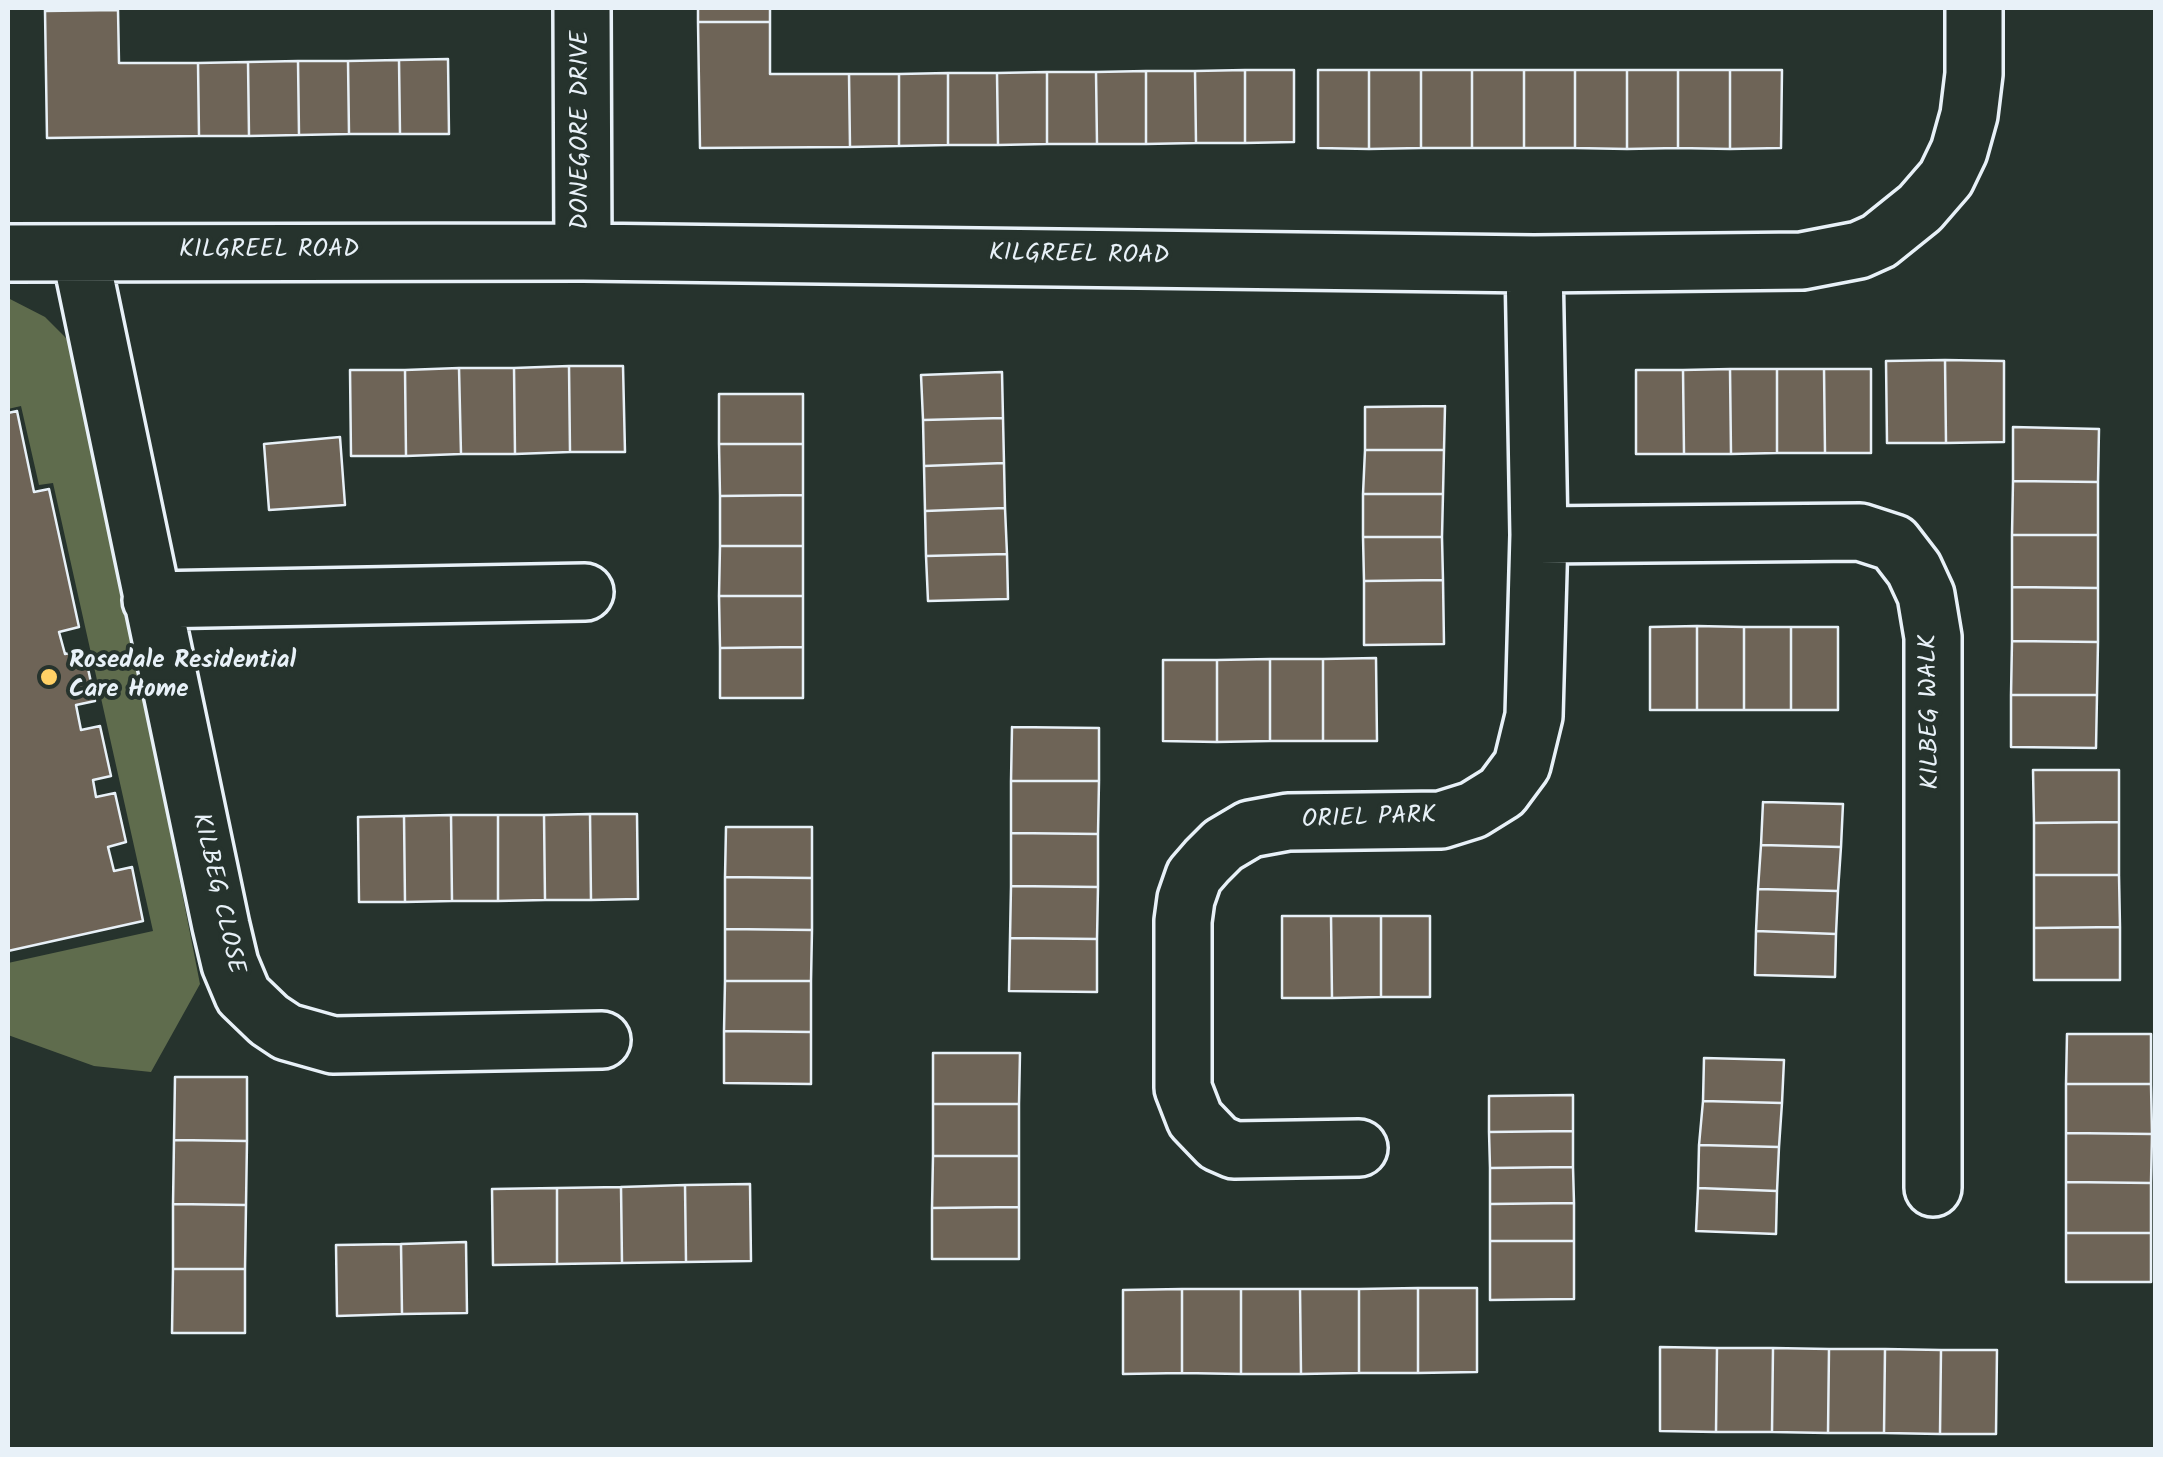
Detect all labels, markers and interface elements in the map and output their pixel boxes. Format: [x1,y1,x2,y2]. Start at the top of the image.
street label: DONEGORE DRIVE [568,30,598,230]
street label: KILGREEL ROAD [179,237,359,267]
street label: KILGREEL ROAD [989,240,1169,274]
street label: KILBEG WALK [1916,634,1948,790]
place label: Rosedale Residential Care Home [69,648,296,707]
marker: Rosedale Residential Care Home [38,666,60,688]
street label: ORIEL PARK [1301,803,1437,837]
street label: KILBEG CLOSE [183,811,249,977]

